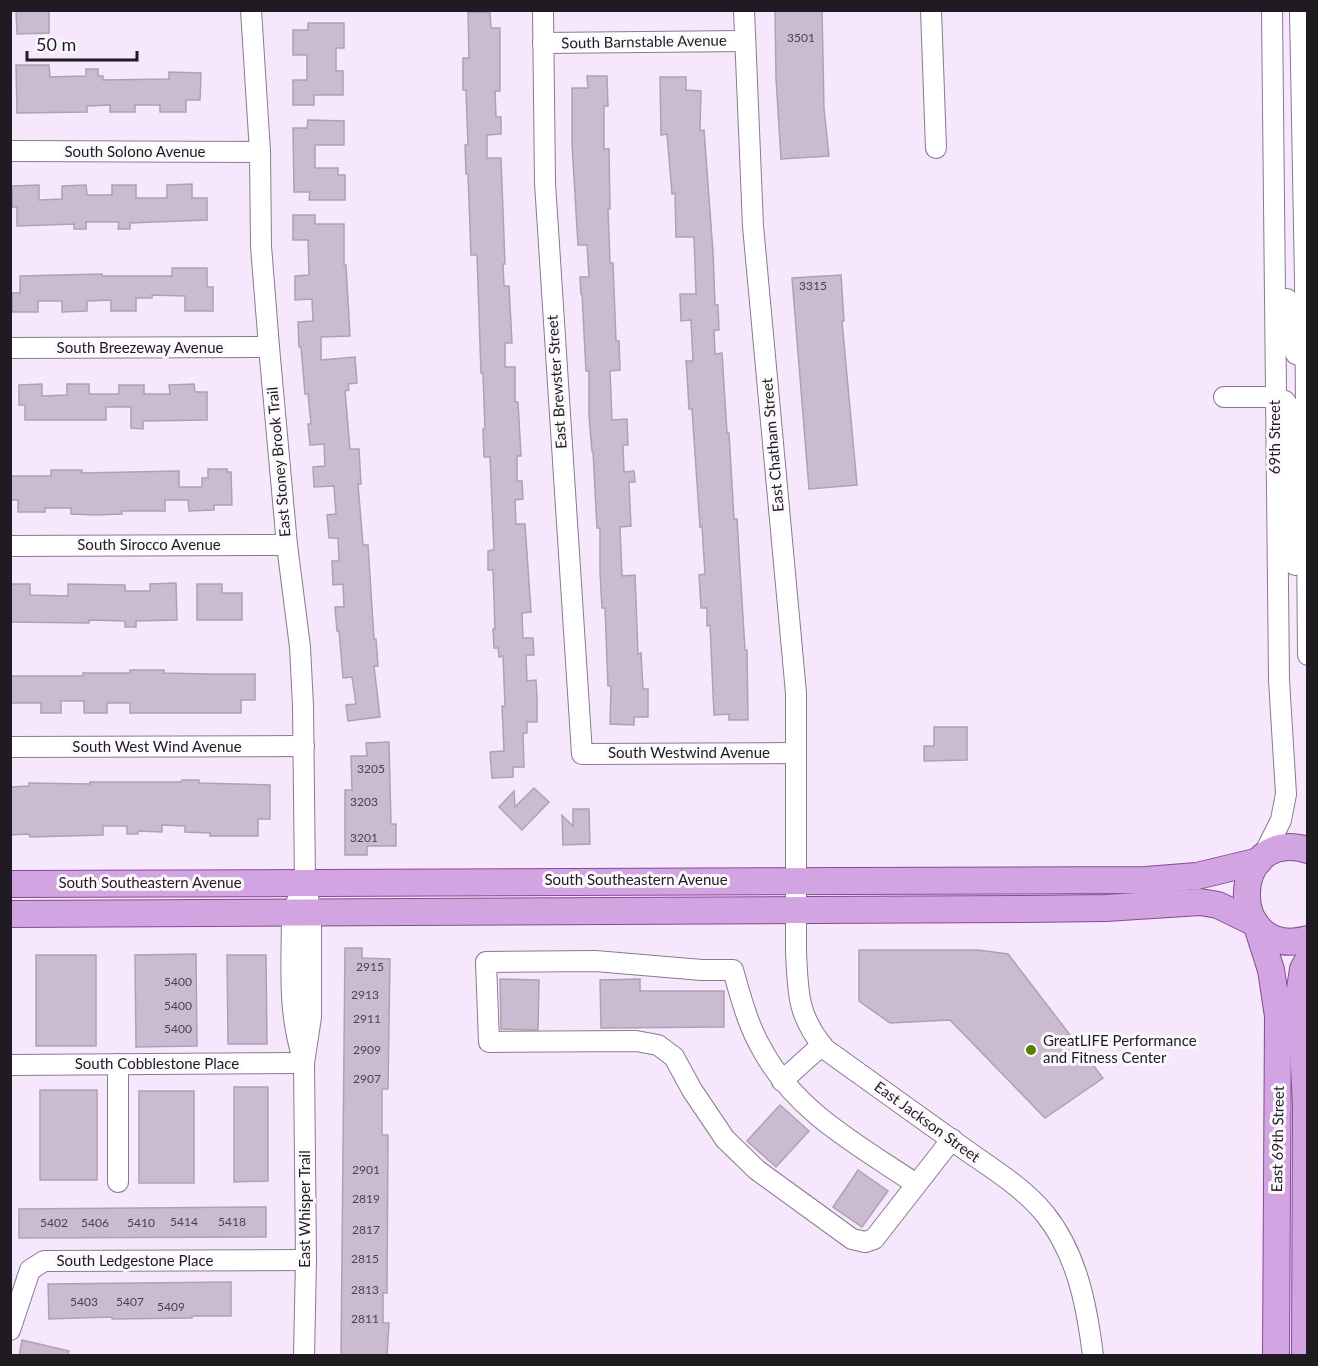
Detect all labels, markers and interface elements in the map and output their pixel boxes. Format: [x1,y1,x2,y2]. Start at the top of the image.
scale bar [27,24,136,62]
house number: 3501 [787,30,815,45]
street label: South Barnstable Avenue [561,31,727,51]
text: 50 m [36,33,76,55]
street label: South Solono Avenue [64,142,206,160]
house number: 3315 [799,278,827,293]
street label: East Brewster Street [542,314,570,450]
street label: South Breezeway Avenue [57,338,224,356]
street label: East Chatham Street [757,377,787,513]
street label: East Stoney Brook Trail [262,386,294,538]
street label: 69th Street [1265,399,1283,474]
street label: South Sirocco Avenue [77,535,221,553]
street label: South West Wind Avenue [72,737,242,755]
street label: South Westwind Avenue [608,743,770,761]
house number: 3205 [357,761,385,776]
house number: 3203 [350,794,378,809]
house number: 3201 [350,830,378,845]
street label: South Southeastern Avenue [544,870,728,888]
street label: South Southeastern Avenue [58,873,242,891]
house number: 2915 [356,959,384,974]
house number: 5400 [164,974,192,989]
house number: 2913 [351,987,379,1002]
house number: 5400 [164,998,192,1013]
house number: 2911 [353,1011,381,1026]
house number: 5400 [164,1021,192,1036]
place label: GreatLIFE Performance and Fitness Center [1043,1031,1197,1066]
house number: 2909 [353,1042,381,1057]
marker: GreatLIFE Performance and Fitness Center [1024,1043,1038,1057]
street label: South Cobblestone Place [75,1054,239,1072]
house number: 2907 [353,1071,381,1086]
street label: East Jackson Street [871,1077,984,1166]
street label: East 69th Street [1267,1085,1287,1192]
street label: East Whisper Trail [295,1150,313,1268]
house number: 2901 [352,1162,380,1177]
house number: 2819 [352,1191,380,1206]
house number: 5414 [170,1214,198,1229]
house number: 5418 [218,1214,246,1229]
house number: 5402 [40,1215,68,1230]
house number: 5406 [81,1215,109,1230]
house number: 5410 [127,1215,155,1230]
house number: 2817 [352,1222,380,1237]
street label: South Ledgestone Place [57,1251,214,1269]
house number: 2815 [351,1251,379,1266]
house number: 2813 [351,1282,379,1297]
house number: 5403 [70,1294,98,1309]
house number: 5407 [116,1294,144,1309]
house number: 5409 [157,1299,185,1314]
house number: 2811 [351,1311,379,1326]

